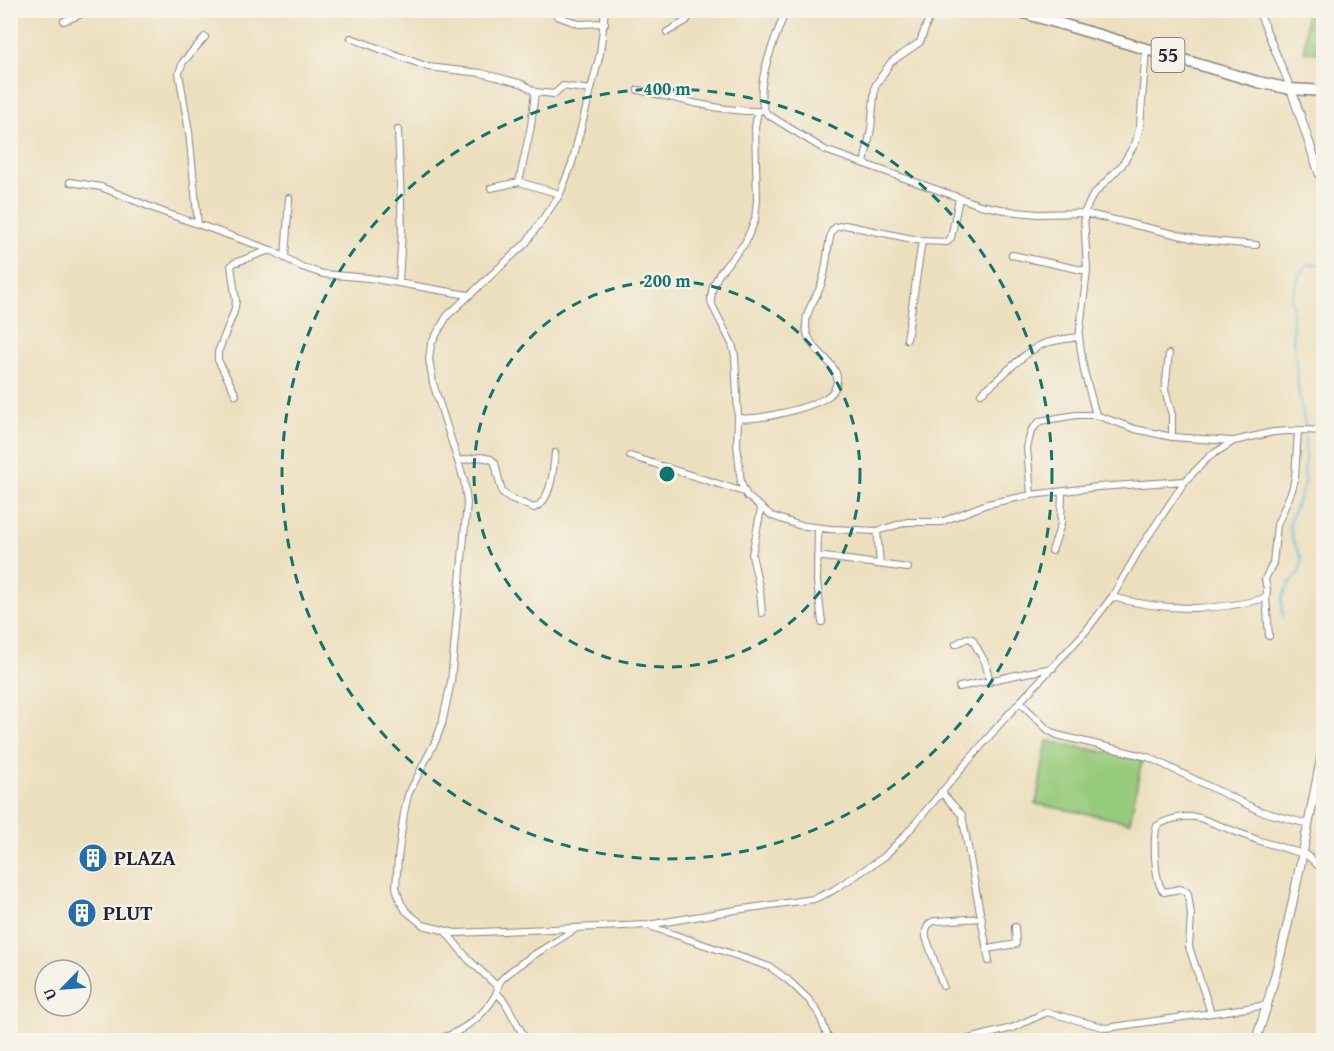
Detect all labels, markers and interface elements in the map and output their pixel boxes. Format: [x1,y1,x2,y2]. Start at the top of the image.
road number: 55 [1152,38,1184,72]
text: 400 m [643,75,691,102]
text: 200 m [643,267,691,294]
centre of rings [657,464,677,484]
building icon: PLAZA [77,842,109,874]
place label: PLAZA [114,842,176,873]
building icon: PLUT [66,897,98,929]
place label: PLUT [103,897,153,928]
north arrow [33,958,93,1018]
text: U [36,984,63,1004]

